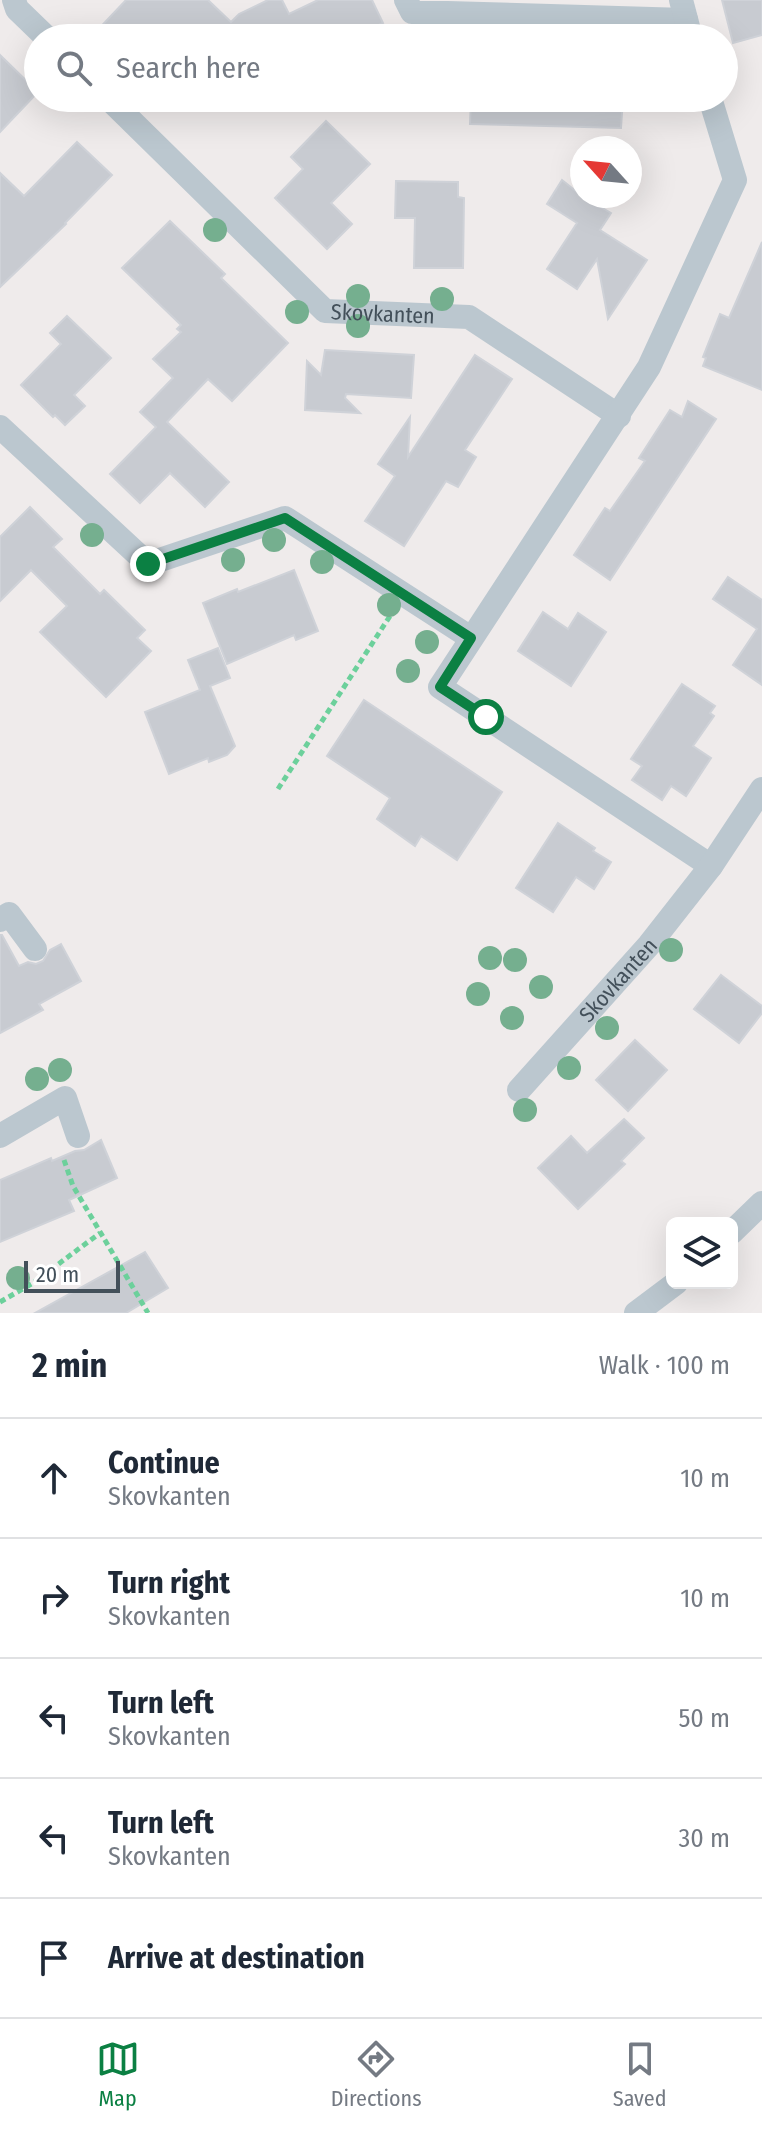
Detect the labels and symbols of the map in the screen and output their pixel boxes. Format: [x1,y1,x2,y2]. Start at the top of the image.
north arrow [570,136,642,208]
street label: Skovkanten [330,298,435,330]
route end [130,546,166,582]
route start [468,699,504,735]
street label: Skovkanten [573,932,663,1028]
scale bar [24,1257,120,1293]

